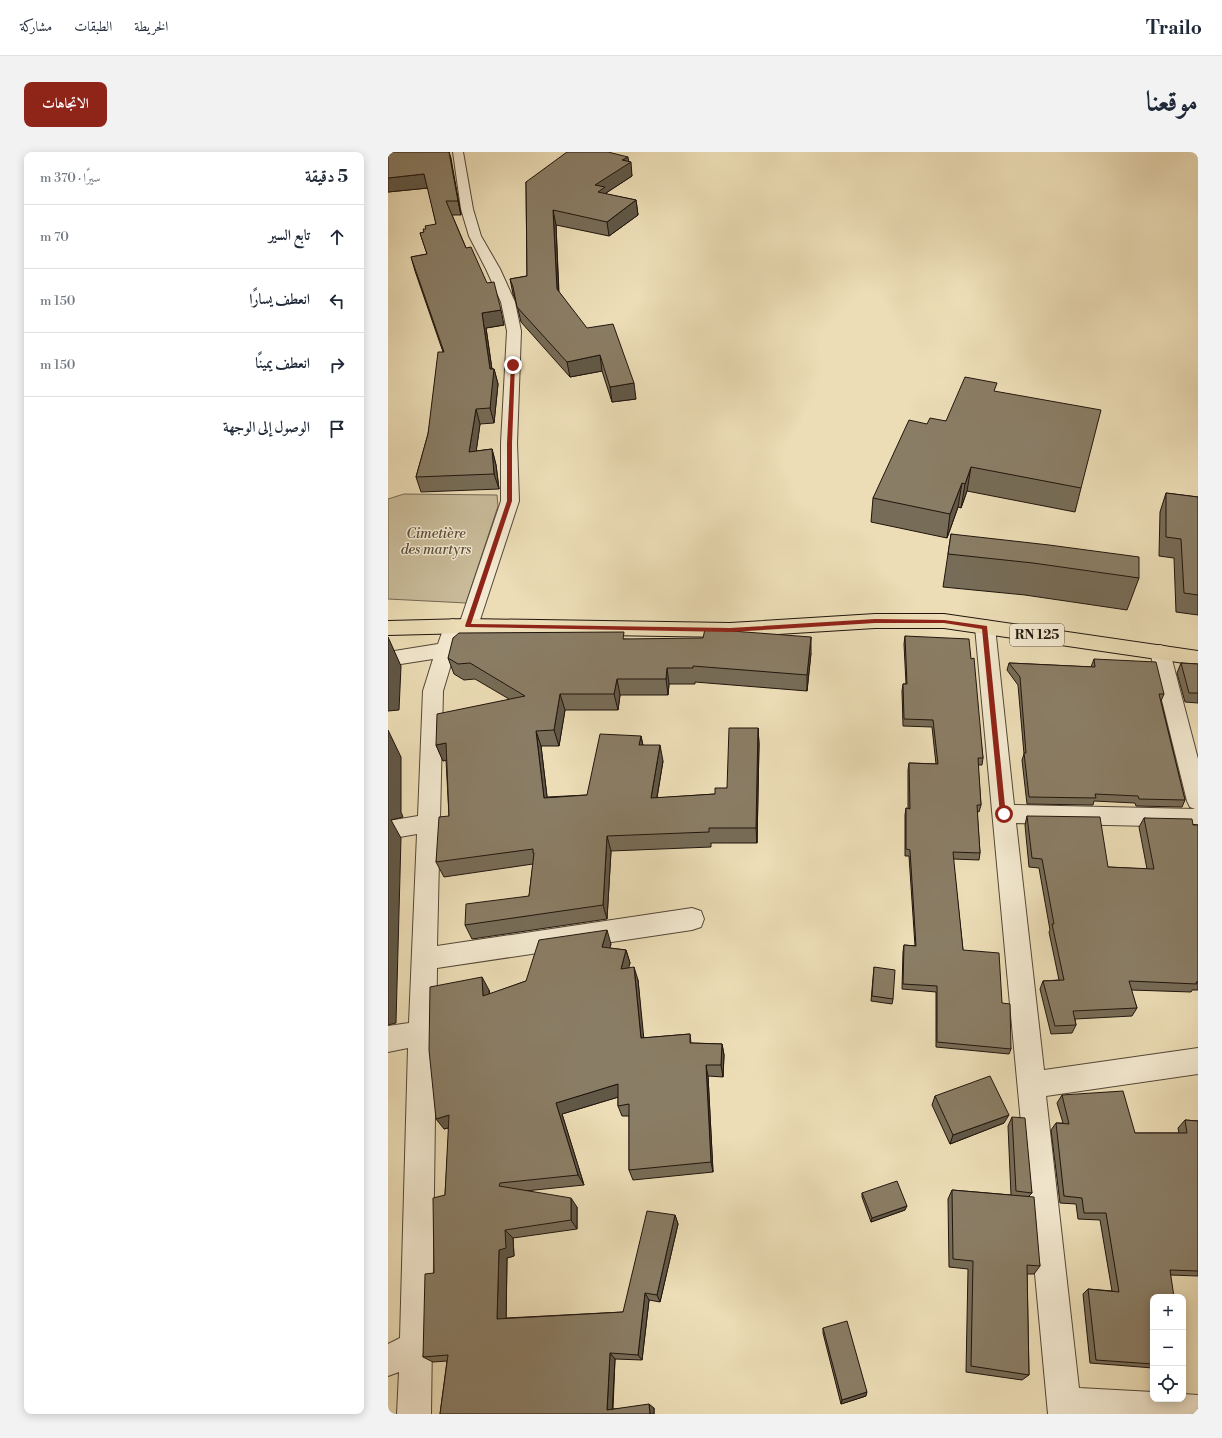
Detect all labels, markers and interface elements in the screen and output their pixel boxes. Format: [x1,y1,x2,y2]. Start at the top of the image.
text: Trailo [1146,16,1202,40]
text: مشاركة [20,18,52,36]
text: الطبقات [74,18,112,36]
text: الخريطة [134,18,168,36]
button: الاتجاهات [24,82,107,127]
text: موقعنا [1146,85,1198,120]
text: 5 دقيقة [305,166,348,188]
text: سيرًا · 370 m [40,170,101,186]
text: تابع السير [268,226,310,245]
icon: ahead [326,226,348,248]
text: 70 m [40,229,69,245]
text: انعطف يسارًا [249,290,310,309]
icon: left [326,290,348,312]
text: 150 m [40,293,75,309]
text: انعطف يمينًا [255,354,310,373]
icon: right [326,354,348,376]
route end [504,356,522,374]
text: 150 m [40,357,75,373]
text: الوصول إلى الوجهة [223,418,310,437]
icon: arrive [326,418,348,440]
park label: Cimetière des martyrs [401,525,471,559]
road number: RN 125 [1010,624,1064,646]
route start [995,805,1013,823]
map controls [1150,1294,1186,1402]
button: + [1150,1294,1186,1330]
button: − [1150,1330,1186,1366]
button: locate [1150,1366,1186,1402]

